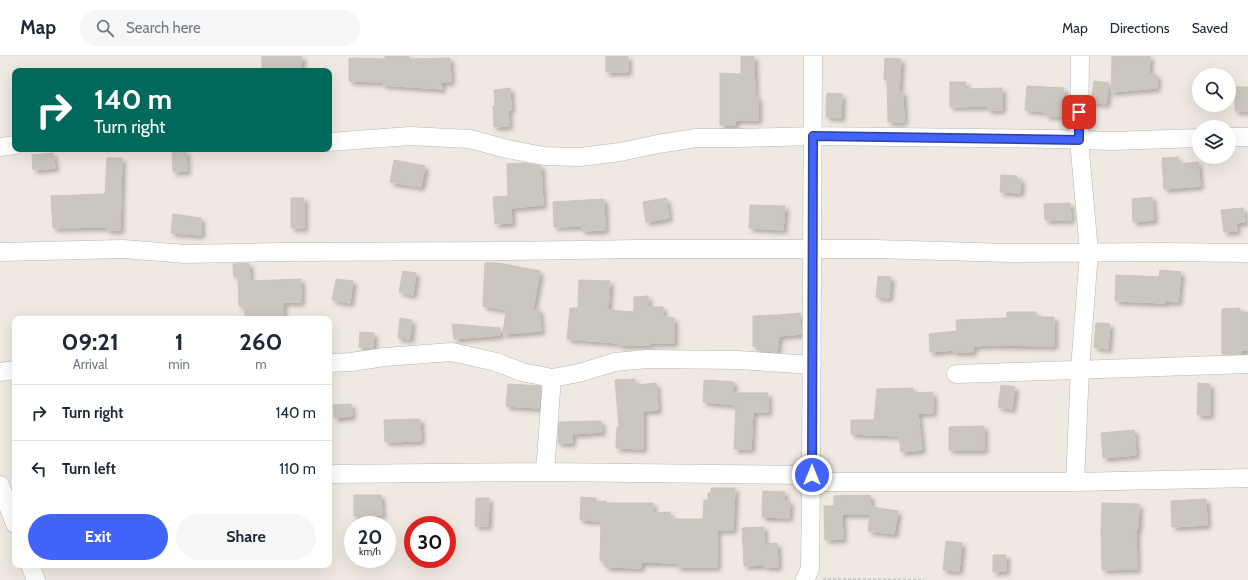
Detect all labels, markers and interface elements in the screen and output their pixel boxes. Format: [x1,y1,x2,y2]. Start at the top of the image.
search box [80,10,360,46]
text: Map [20,16,56,39]
icon: search [94,17,116,39]
text: Search here [126,19,201,37]
text: Map [1062,19,1088,37]
text: Directions [1110,19,1170,37]
text: Saved [1192,19,1228,37]
map controls [1192,68,1236,164]
button: search [1192,68,1236,112]
text: 140 m [94,82,172,116]
icon: right [28,84,80,136]
pin [1062,95,1096,129]
icon: arrive [1068,101,1090,123]
text: Turn right [94,116,165,138]
button: layers [1192,120,1236,164]
text: 09:21 [62,327,119,356]
text: 1 [175,327,183,356]
text: 260 [239,327,282,356]
text: Arrival [73,356,107,372]
text: min [168,356,190,372]
text: m [255,356,267,372]
icon: right [28,402,50,424]
text: Turn right [62,404,123,422]
text: 140 m [275,404,316,422]
position arrow [791,454,833,496]
icon: left [28,458,50,480]
text: Turn left [62,460,116,478]
text: 110 m [279,460,316,478]
button: Exit [28,514,168,560]
button: Share [176,514,316,560]
speed limit sign: 30 [404,516,456,568]
text: 20 [358,525,382,549]
text: km/h [359,545,381,558]

